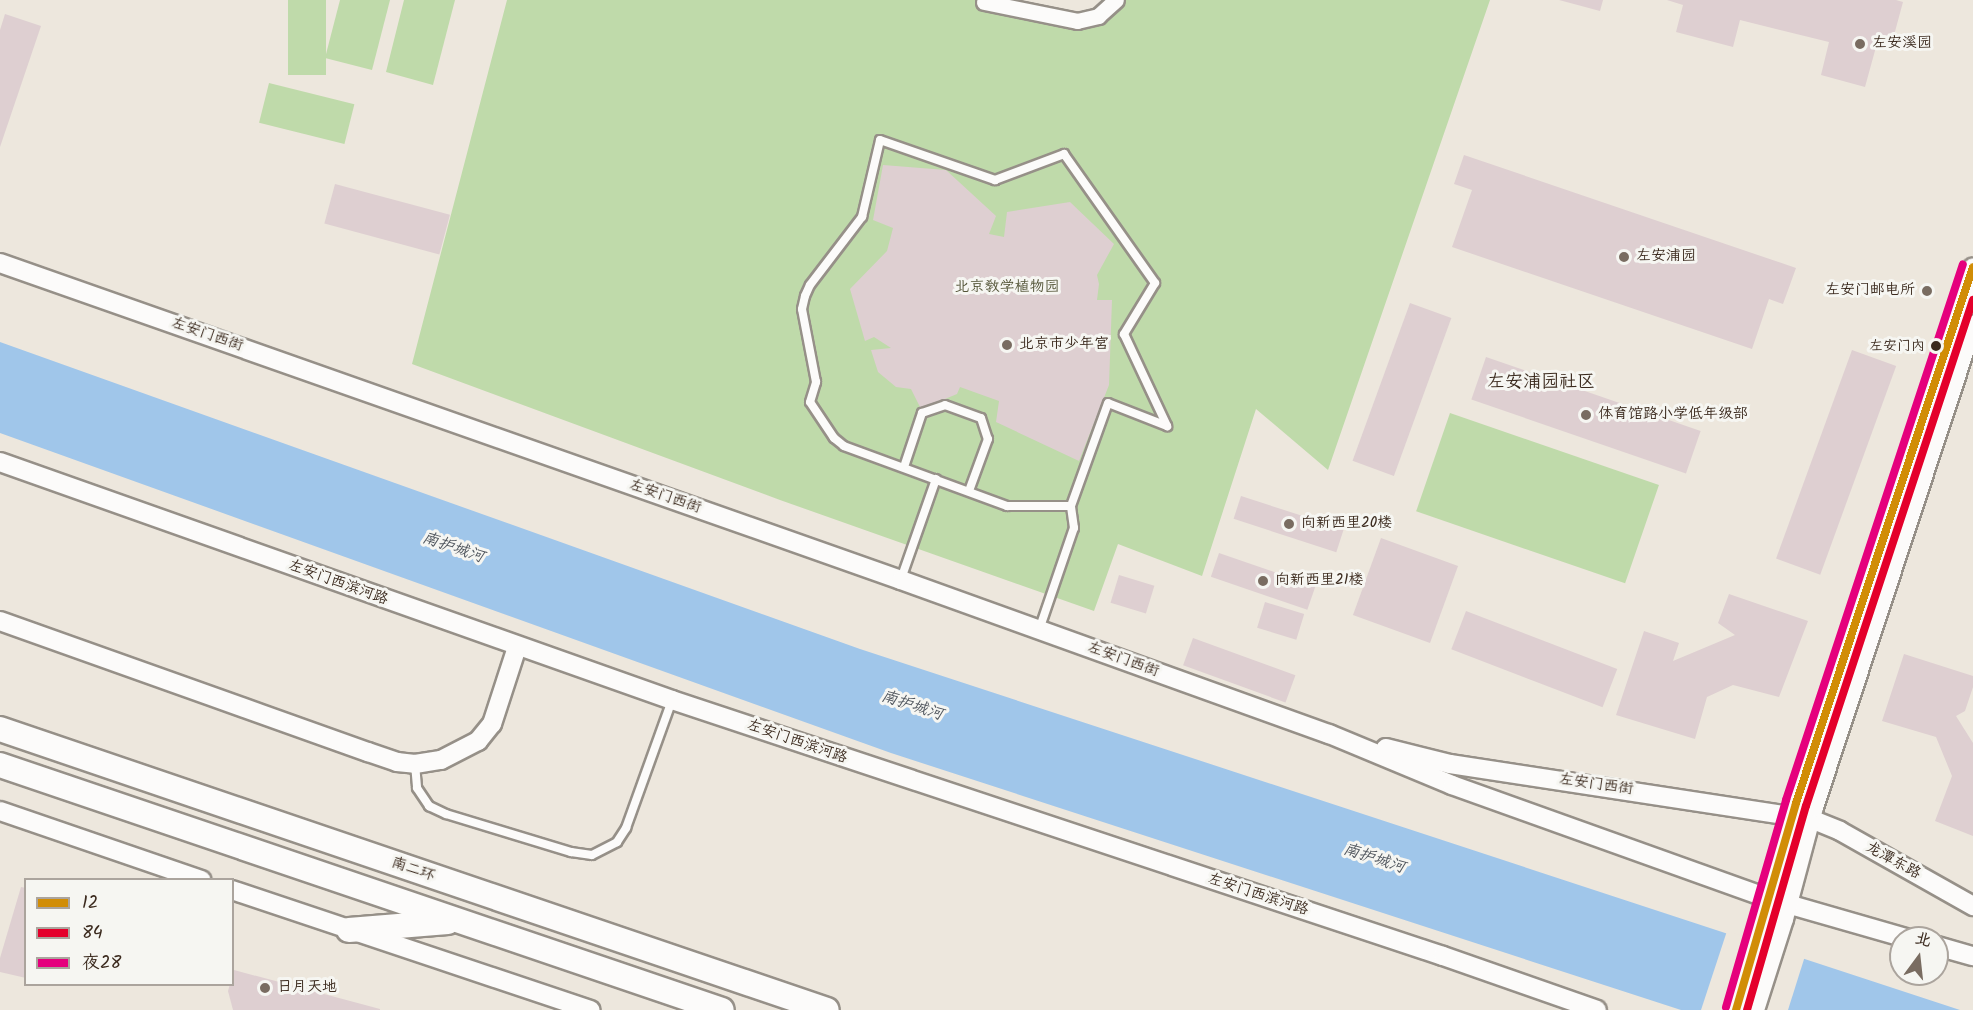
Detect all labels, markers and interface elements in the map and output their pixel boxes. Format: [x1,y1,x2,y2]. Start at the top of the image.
place label: 左安溪园 [1872,35,1932,53]
marker: 左安溪园 [1853,37,1867,51]
place label: 左安浦园 [1636,248,1696,266]
marker: 左安浦园 [1617,250,1631,264]
park label: 北京教学植物园 [955,279,1059,297]
place label: 左安门邮电所 [1825,282,1915,300]
marker: 左安门邮电所 [1920,284,1934,298]
street label: 左安门西街 [169,314,245,356]
place label: 北京市少年宫 [1019,336,1109,354]
marker: 北京市少年宫 [1000,338,1014,352]
place label: 左安门内 [1869,338,1925,354]
marker: 左安门内 [1930,340,1942,352]
district label: 左安浦园社区 [1487,372,1595,394]
place label: 体育馆路小学低年级部 [1598,406,1748,424]
marker: 体育馆路小学低年级部 [1579,408,1593,422]
street label: 左安门西街 [627,476,703,518]
place label: 向新西里20楼 [1301,515,1392,533]
marker: 向新西里20楼 [1282,517,1296,531]
water label: 南护城河 [420,529,486,567]
street label: 左安门西滨河路 [286,557,390,609]
place label: 向新西里21楼 [1275,572,1363,590]
marker: 向新西里21楼 [1256,574,1270,588]
street label: 左安门西街 [1085,639,1161,681]
water label: 南护城河 [879,687,945,725]
street label: 左安门西滨河路 [744,716,850,768]
street label: 左安门西街 [1558,771,1634,799]
street label: 龙潭东路 [1862,839,1924,883]
water label: 南护城河 [1341,840,1407,878]
street label: 南二环 [389,854,437,886]
street label: 左安门西滨河路 [1205,870,1311,920]
legend [24,878,234,986]
text: 12 [82,889,98,918]
text: 84 [82,919,103,948]
north arrow [1889,926,1949,986]
text: 北 [1912,926,1934,954]
text: 夜28 [82,949,121,978]
place label: 日月天地 [277,979,337,997]
marker: 日月天地 [258,981,272,995]

